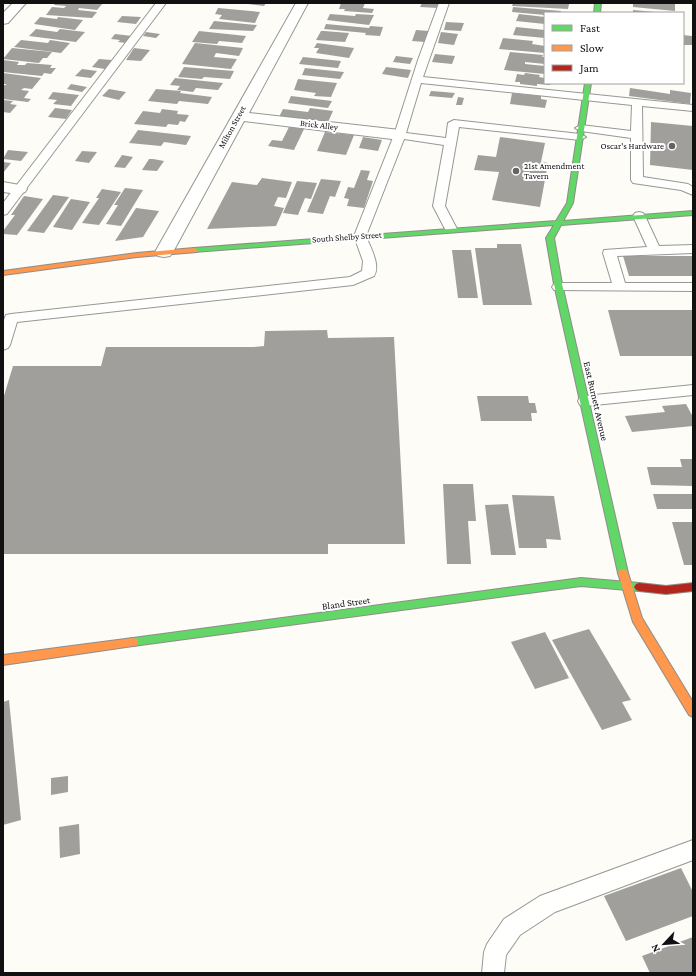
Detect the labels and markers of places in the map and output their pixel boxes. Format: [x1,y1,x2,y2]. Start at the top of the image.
place label: Oscar's Hardware [601,141,664,151]
marker: Oscar's Hardware [667,141,677,151]
place label: 21st Amendment Tavern [524,161,585,181]
marker: 21st Amendment Tavern [511,166,521,176]

